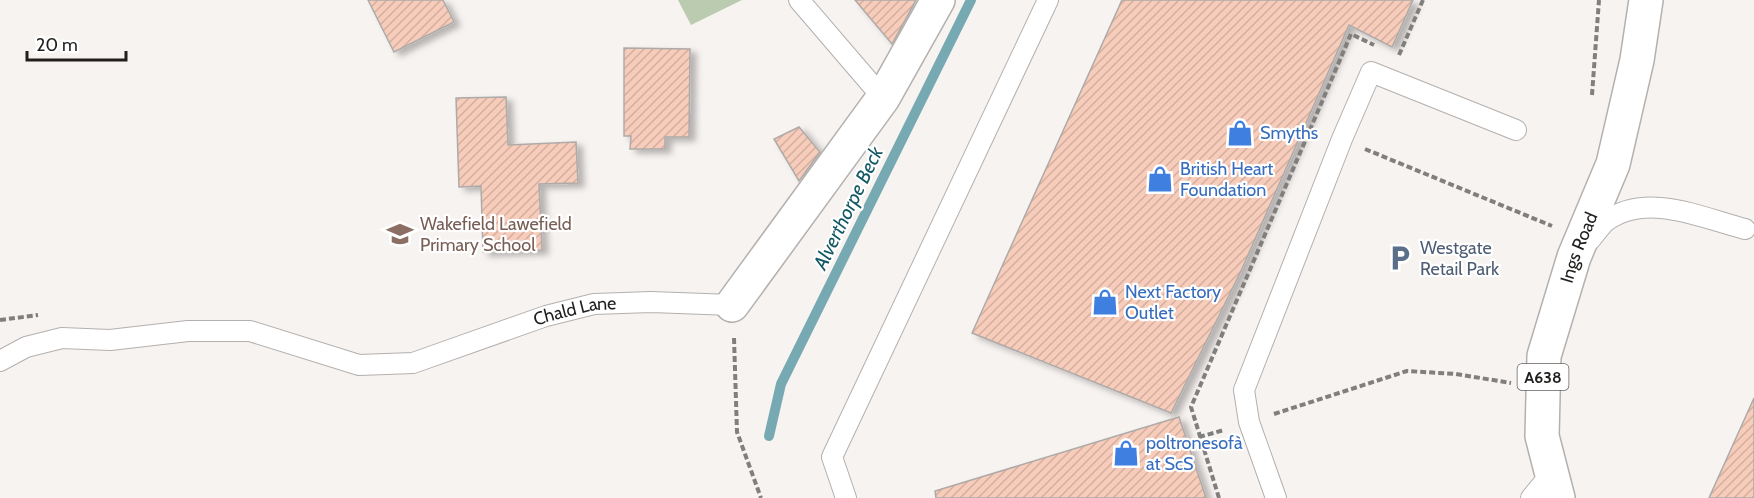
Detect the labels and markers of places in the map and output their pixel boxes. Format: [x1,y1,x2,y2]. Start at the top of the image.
shop icon: Smyths [1225,118,1255,148]
place label: Smyths [1260,122,1318,144]
place label: British Heart Foundation [1180,158,1273,201]
shop icon: British Heart Foundation [1145,164,1175,194]
place label: Wakefield Lawefield Primary School [420,213,572,256]
school or university icon: Wakefield Lawefield Primary School [385,219,415,249]
place label: Westgate Retail Park [1420,237,1500,280]
parking icon: Westgate Retail Park [1385,243,1415,273]
place label: Next Factory Outlet [1125,281,1221,324]
shop icon: Next Factory Outlet [1090,287,1120,317]
place label: poltronesofà at ScS [1146,432,1243,475]
shop icon: poltronesofà at ScS [1111,438,1141,468]

